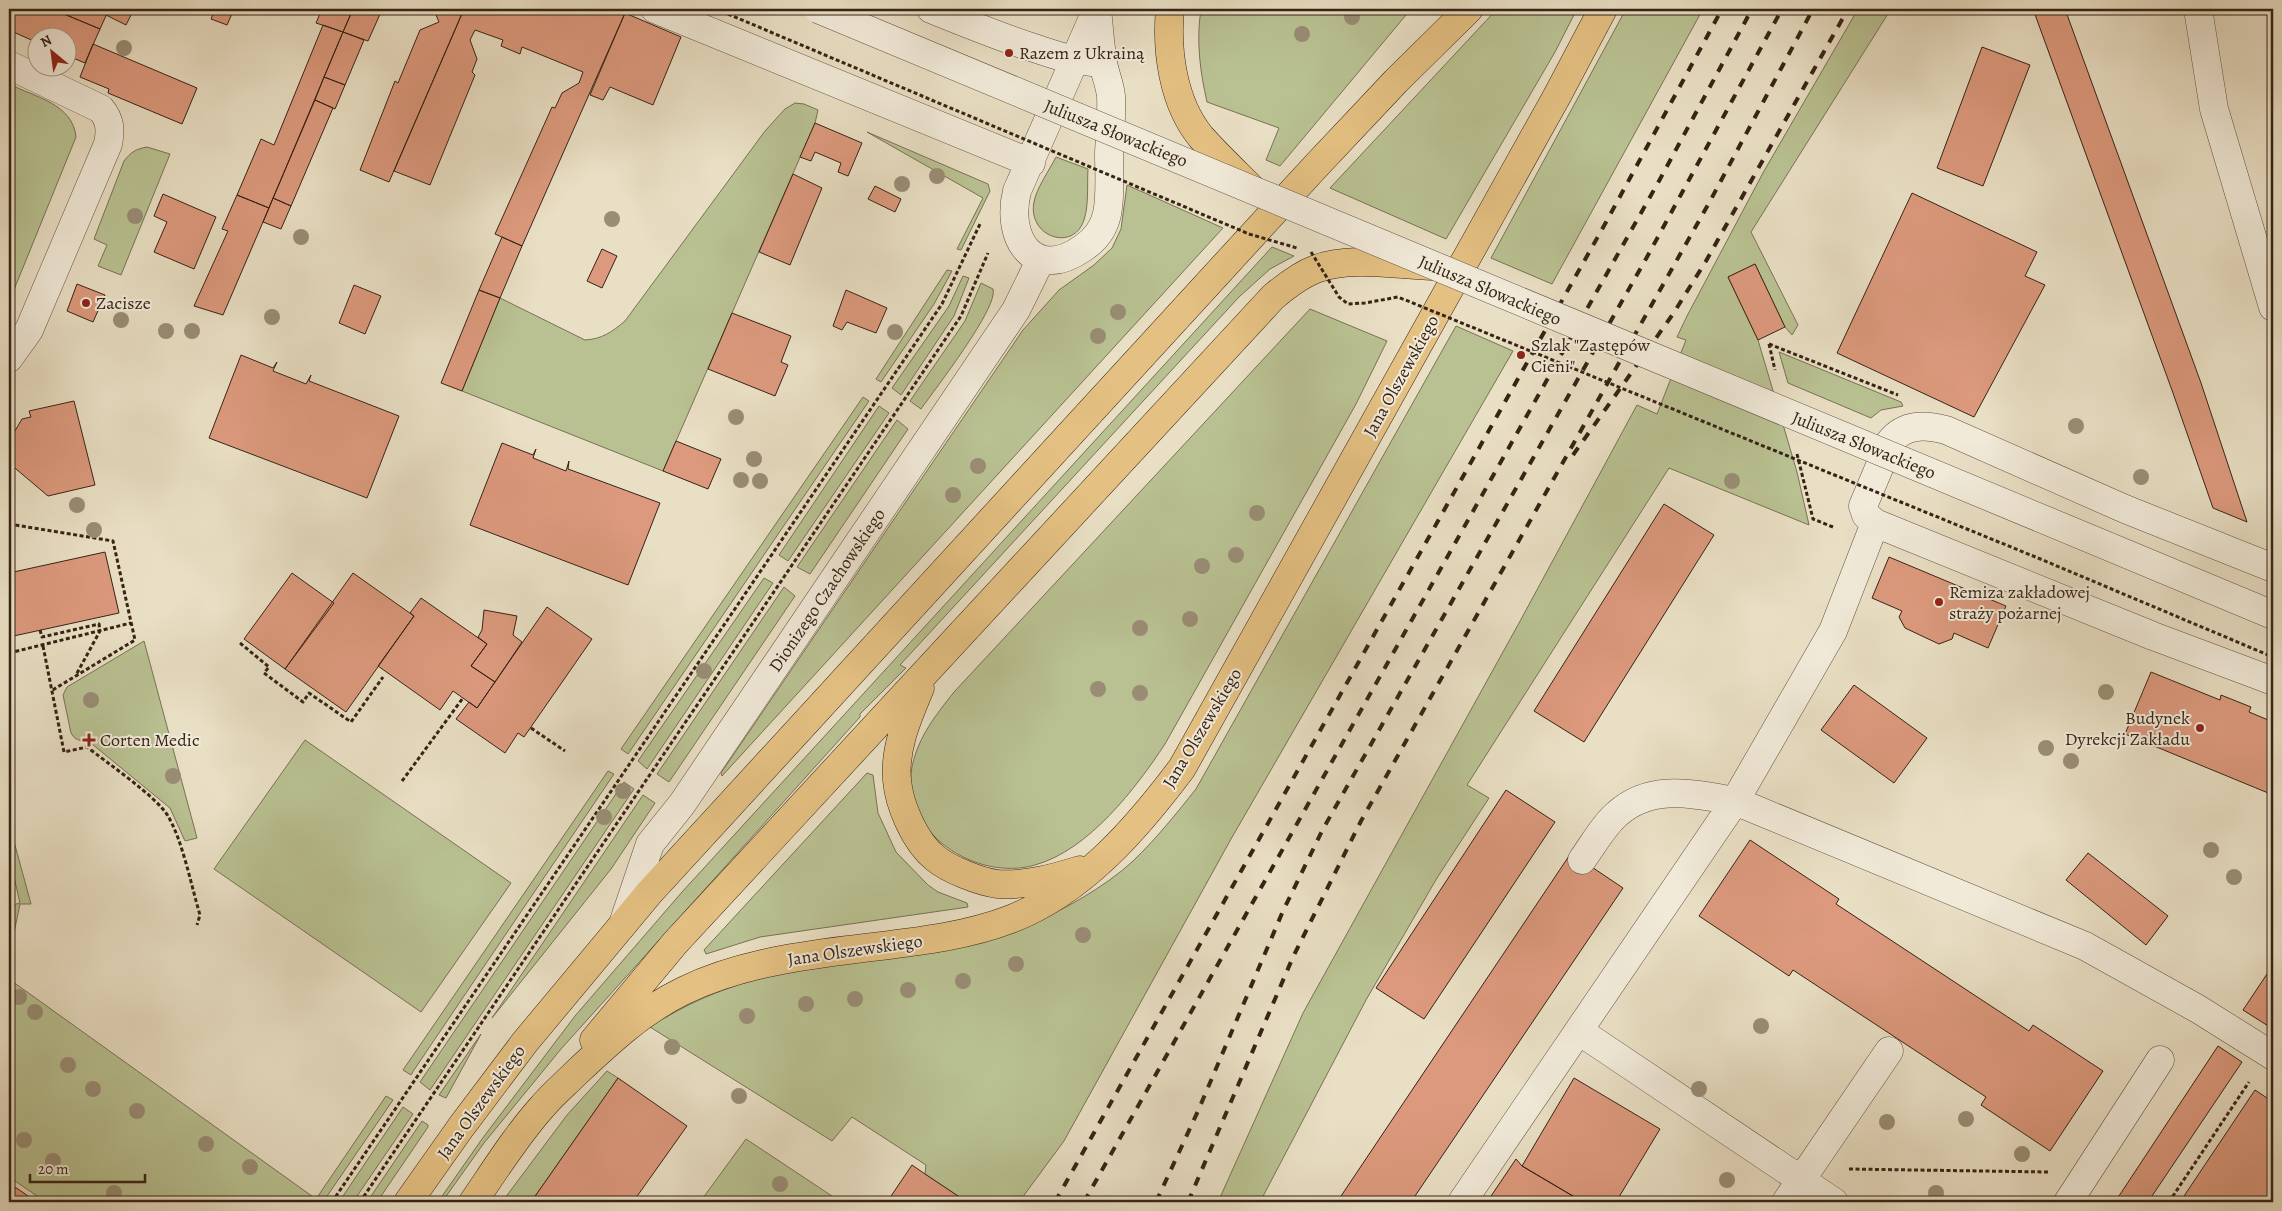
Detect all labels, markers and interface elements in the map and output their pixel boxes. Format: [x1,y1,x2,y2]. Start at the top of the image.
north arrow [28,28,78,78]
text: N [37,30,55,52]
place label: Razem z Ukrainą [1019,41,1145,65]
marker: Razem z Ukrainą [1003,47,1015,59]
street label: Juliusza Słowackiego [1041,93,1191,173]
street label: Juliusza Słowackiego [1415,249,1565,331]
place label: Zacisze [96,291,151,315]
marker: Zacisze [80,297,92,309]
street label: Jana Olszewskiego [1358,311,1444,441]
place label: Szlak "Zastępów Cieni" [1531,333,1650,378]
marker: Szlak "Zastępów Cieni" [1515,349,1527,361]
street label: Juliusza Słowackiego [1789,405,1939,485]
street label: Dionizego Czachowskiego [763,503,891,677]
place label: Remiza zakładowej straży pożarnej [1949,580,2090,625]
marker: Remiza zakładowej straży pożarnej [1933,596,1945,608]
street label: Jana Olszewskiego [1157,664,1247,792]
place label: Budynek Dyrekcji Zakładu [2065,706,2190,751]
marker: Budynek Dyrekcji Zakładu [2194,722,2206,734]
place label: Corten Medic [100,728,200,752]
marker: Corten Medic [82,733,96,747]
street label: Jana Olszewskiego [786,929,924,971]
street label: Jana Olszewskiego [431,1040,531,1164]
scale bar [30,1151,145,1183]
text: 20 m [38,1159,69,1179]

